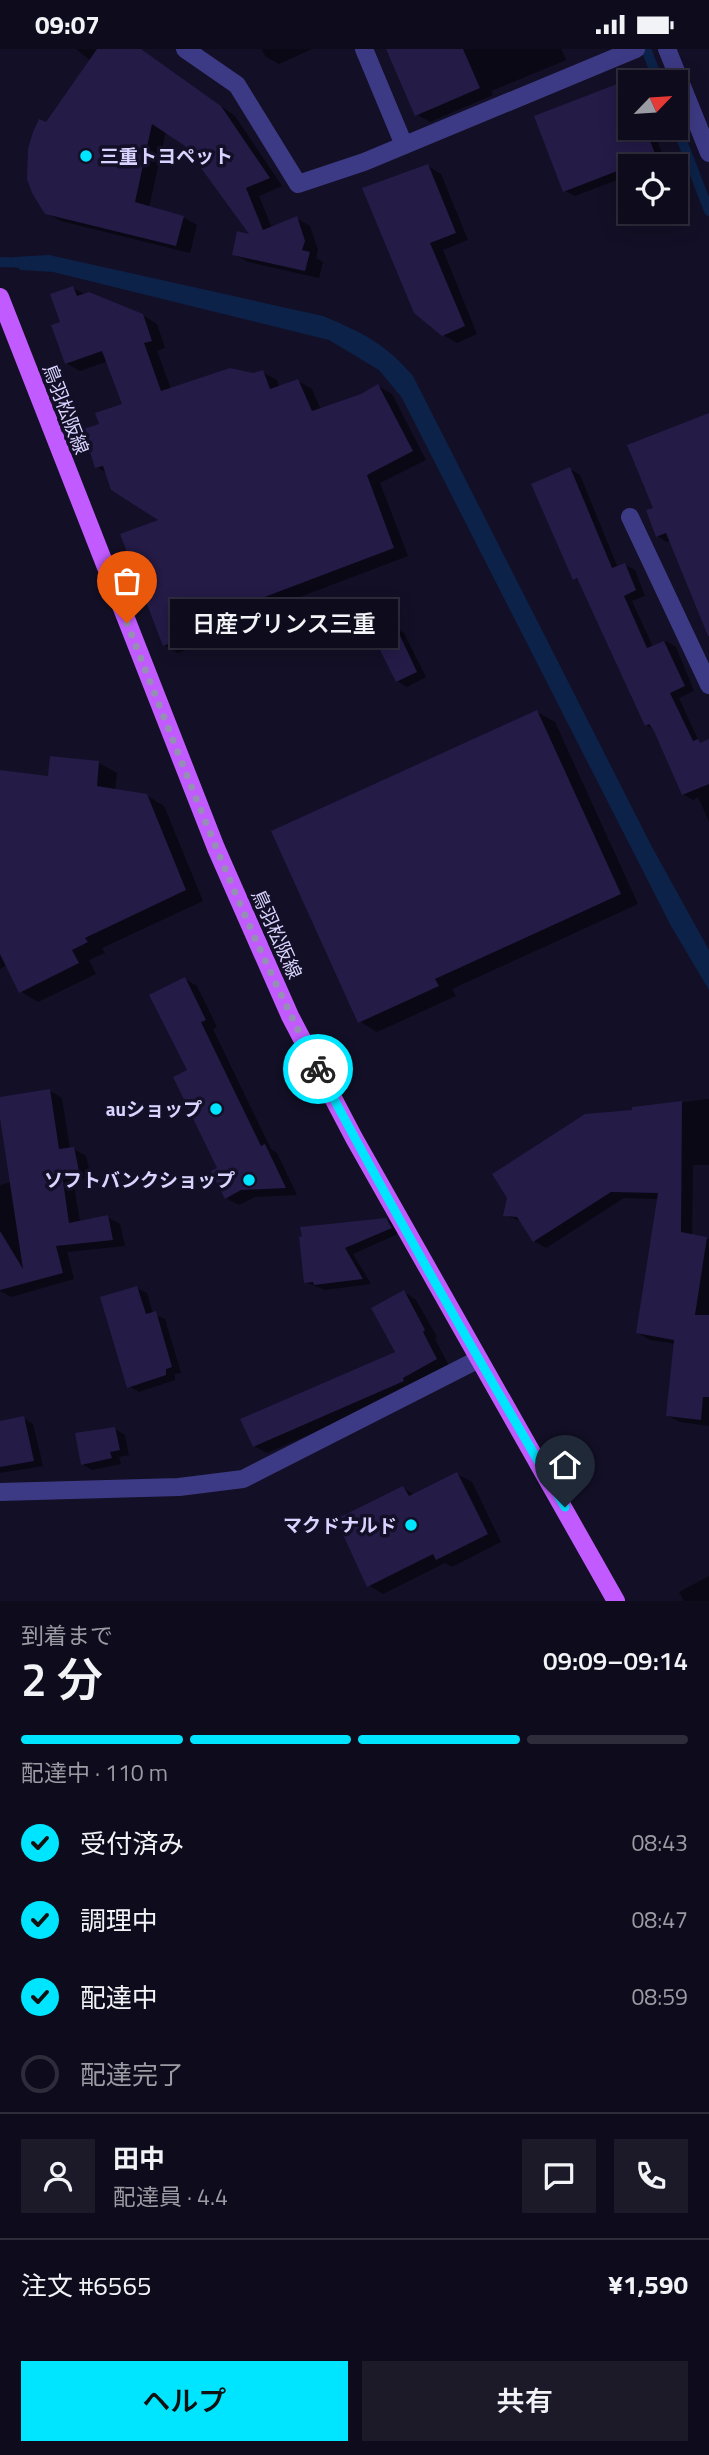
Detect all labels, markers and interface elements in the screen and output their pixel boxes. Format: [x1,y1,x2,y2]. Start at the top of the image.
text: 09:07 [35,5,100,44]
north arrow [618,70,688,140]
map controls [618,70,688,224]
place label: 三重トヨペット [100,141,233,170]
marker: 三重トヨペット [78,148,94,164]
button: locate [618,154,688,224]
street label: 鳥羽松阪線 [36,359,97,458]
pin [97,551,157,623]
icon: bag [108,562,146,600]
callout: 日産プリンス三重 [169,599,396,647]
text: 日産プリンス三重 [192,606,376,641]
street label: 鳥羽松阪線 [245,884,310,983]
courier [283,1034,353,1104]
icon: bike [299,1050,337,1088]
place label: auショップ [106,1094,202,1123]
marker: auショップ [208,1101,224,1117]
place label: ソフトバンクショップ [44,1165,235,1194]
marker: ソフトバンクショップ [241,1172,257,1188]
pin [535,1435,595,1507]
icon: home [546,1446,584,1484]
place label: マクドナルド [283,1510,397,1539]
marker: マクドナルド [403,1517,419,1533]
text: 到着まで [21,1618,113,1653]
text: 09:09–09:14 [543,1641,688,1680]
text: 2 分 [21,1644,103,1714]
text: 配達中 · 110 m [21,1755,168,1790]
icon: check [21,1824,59,1862]
text: 受付済み [80,1824,184,1863]
text: 08:43 [631,1825,688,1860]
icon: check [21,1901,59,1939]
text: 調理中 [80,1901,158,1940]
text: 08:47 [631,1902,688,1937]
icon: check [21,1978,59,2016]
text: 配達中 [80,1978,158,2017]
text: 08:59 [631,1979,688,2014]
text: 配達完了 [80,2055,184,2094]
button: person [21,2139,95,2213]
text: 田中 [113,2139,165,2178]
button: chat [522,2139,596,2213]
button: phone [614,2139,688,2213]
text: 配達員 · 4.4 [113,2179,228,2214]
text: ¥1,590 [608,2265,688,2304]
text: 注文 #6565 [21,2266,152,2305]
button: ヘルプ [21,2361,348,2441]
button: 共有 [362,2361,688,2441]

